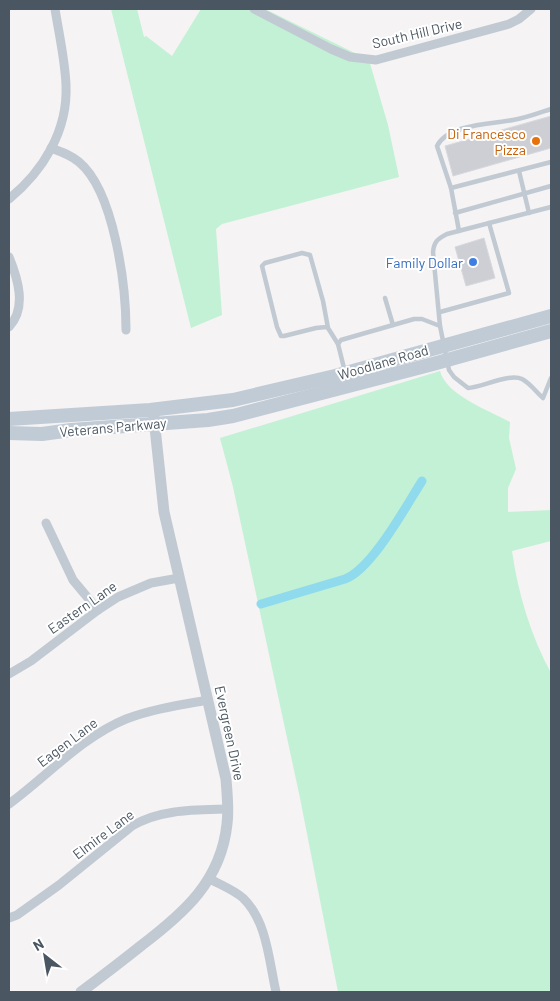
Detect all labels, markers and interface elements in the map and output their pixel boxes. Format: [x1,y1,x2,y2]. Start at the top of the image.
street label: South Hill Drive [370,14,464,52]
place label: Di Francesco Pizza [447,125,526,158]
marker: Di Francesco Pizza [530,135,542,147]
place label: Family Dollar [386,254,463,271]
marker: Family Dollar [467,256,479,268]
street label: Woodlane Road [336,341,430,383]
street label: Veterans Parkway [59,414,168,440]
street label: Eastern Lane [44,577,120,637]
street label: Evergreen Drive [212,684,248,782]
street label: Eagen Lane [34,714,100,770]
street label: Elmire Lane [69,805,137,863]
north arrow [20,931,70,981]
text: N [30,935,46,954]

